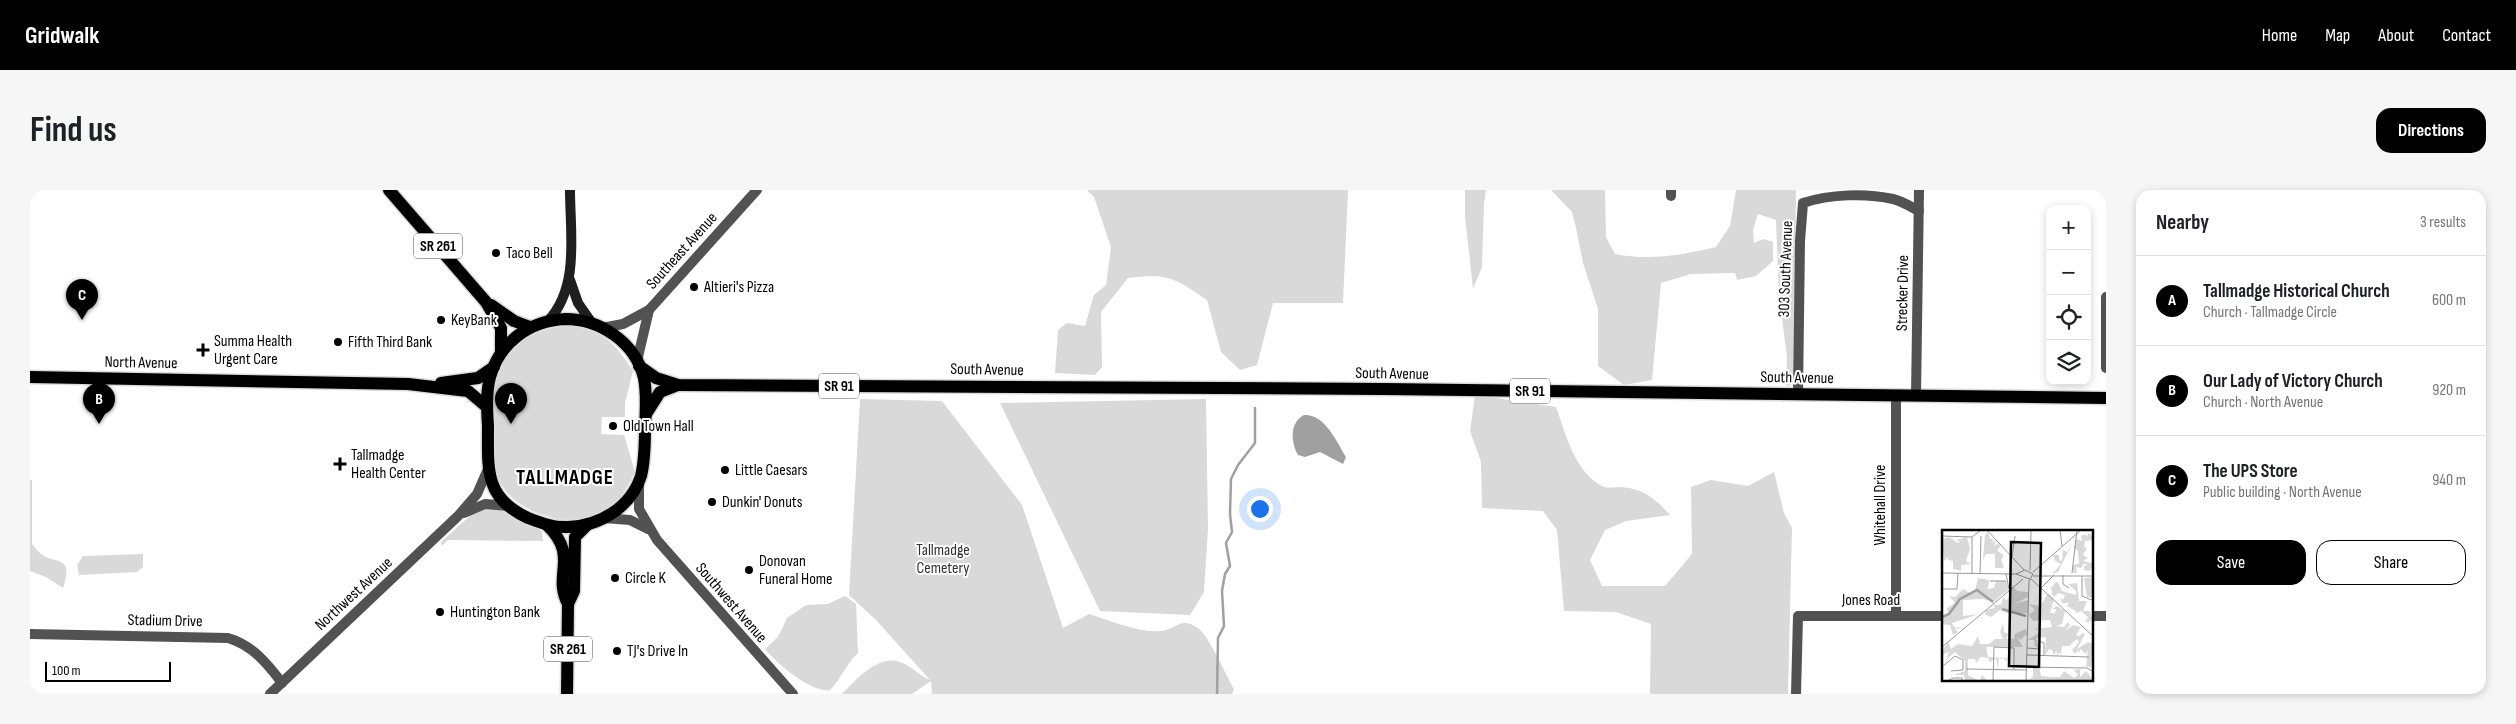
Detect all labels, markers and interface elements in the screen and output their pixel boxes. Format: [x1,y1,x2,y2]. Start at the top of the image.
text: Gridwalk [25,21,99,50]
text: Home [2262,25,2297,46]
text: Map [2325,25,2350,46]
text: About [2378,25,2414,46]
text: Contact [2442,25,2491,46]
button: Directions [2376,108,2486,153]
text: Find us [30,109,117,152]
map controls [2046,205,2091,385]
button: + [2046,205,2091,250]
street label: Southeast Avenue [643,209,721,293]
text: Nearby [2156,210,2209,235]
text: 3 results [2420,213,2466,232]
street label: 303 South Avenue [1775,220,1797,318]
road number: SR 261 [414,234,462,258]
place label: Taco Bell [506,244,553,263]
marker: Taco Bell [490,247,502,259]
button: − [2046,250,2091,295]
street label: Strecker Drive [1893,255,1913,331]
place label: Altieri's Pizza [703,278,774,297]
pin: C [66,279,98,320]
text: Tallmadge Historical Church [2203,280,2390,303]
marker: Altieri's Pizza [688,281,700,293]
text: A [2168,291,2176,310]
text: 600 m [2432,291,2466,310]
button: locate [2046,295,2091,340]
text: Church · Tallmadge Circle [2203,303,2337,322]
place label: KeyBank [451,311,497,330]
marker: KeyBank [435,314,447,326]
place label: Summa Health Urgent Care [214,332,292,369]
place label: Fifth Third Bank [348,333,432,352]
marker: Fifth Third Bank [332,336,344,348]
button: layers [2046,340,2091,385]
marker: Summa Health Urgent Care [196,343,210,357]
street label: North Avenue [104,353,178,373]
street label: South Avenue [950,360,1024,380]
street label: South Avenue [1355,364,1429,384]
street label: South Avenue [1760,368,1834,388]
text: Our Lady of Victory Church [2203,370,2383,393]
road number: SR 91 [819,374,859,398]
road number: SR 91 [1510,378,1550,404]
text: B [2168,381,2176,400]
text: 920 m [2432,381,2466,400]
pin: B [83,383,115,424]
pin: A [495,383,527,424]
text: Church · North Avenue [2203,393,2323,412]
place label: Old Town Hall [623,417,694,436]
marker: Old Town Hall [607,420,619,432]
place label: Tallmadge Health Center [351,446,426,483]
marker: Tallmadge Health Center [333,457,347,471]
text: The UPS Store [2203,460,2298,483]
place label: Little Caesars [735,461,808,480]
marker: Little Caesars [719,464,731,476]
district label: TALLMADGE [516,465,614,490]
street label: Whitehall Drive [1871,465,1890,545]
text: C [2168,471,2176,490]
text: 940 m [2432,471,2466,490]
text: Public building · North Avenue [2203,483,2362,502]
place label: Dunkin' Donuts [722,493,803,512]
marker: Dunkin' Donuts [706,496,718,508]
your location [1247,496,1273,522]
inset map [1942,530,2094,682]
button: Save [2156,540,2306,585]
button: Share [2316,540,2466,585]
park label: Tallmadge Cemetery [916,541,970,578]
place label: Donovan Funeral Home [759,552,833,589]
street label: Northwest Avenue [311,553,397,635]
street label: Southwest Avenue [691,559,771,647]
marker: Donovan Funeral Home [743,564,755,576]
place label: Circle K [625,569,666,588]
marker: Circle K [609,572,621,584]
street label: Jones Road [1841,591,1900,610]
place label: Huntington Bank [450,603,540,622]
marker: Huntington Bank [434,606,446,618]
street label: Stadium Drive [127,611,203,631]
road number: SR 261 [544,636,592,662]
place label: TJ's Drive In [627,642,688,661]
marker: TJ's Drive In [611,645,623,657]
scale bar [45,659,171,682]
text: 100 m [52,662,81,679]

